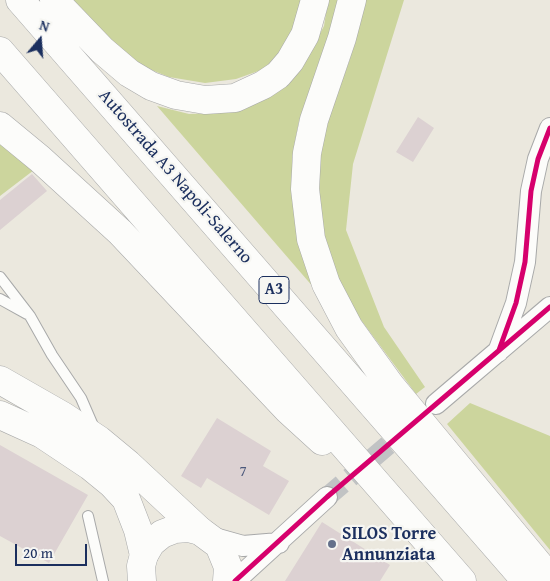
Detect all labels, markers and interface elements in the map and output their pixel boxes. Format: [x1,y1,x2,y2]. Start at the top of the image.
north arrow [15,15,65,65]
text: N [37,15,52,37]
street label: Autostrada A3 Napoli-Salerno [93,85,257,269]
road number: A3 [259,276,289,304]
house number: 7 [239,463,247,481]
place label: SILOS Torre Annunziata [342,523,436,566]
scale bar [18,534,90,566]
marker: SILOS Torre Annunziata [326,538,338,550]
text: 20 m [23,542,53,563]

